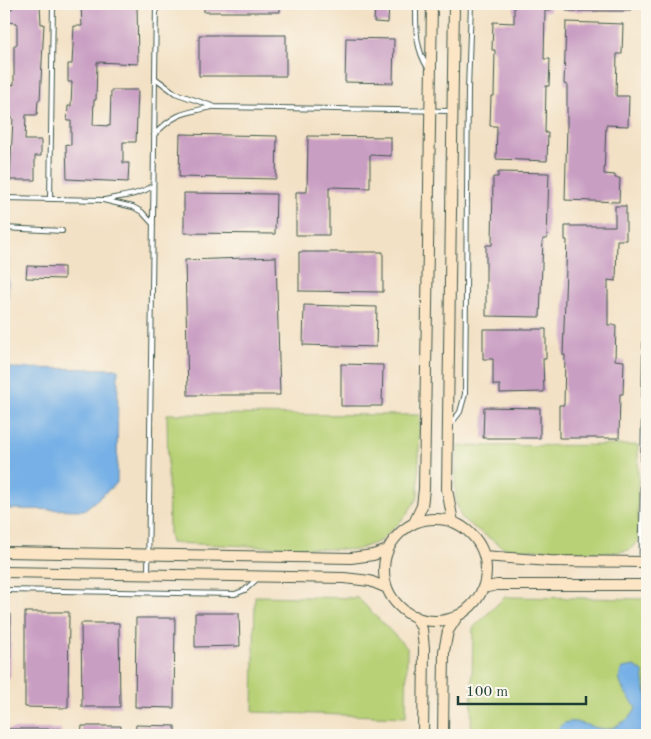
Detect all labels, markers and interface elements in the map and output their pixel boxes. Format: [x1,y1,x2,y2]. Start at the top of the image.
scale bar [458,674,586,706]
text: 100 m [466,685,508,700]

